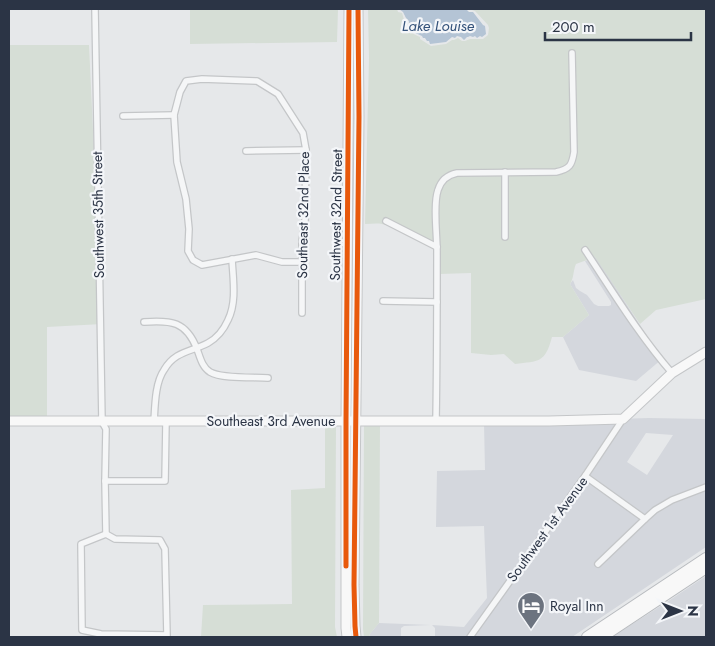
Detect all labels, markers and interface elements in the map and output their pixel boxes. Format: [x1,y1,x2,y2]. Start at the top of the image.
scale bar [545,10,691,42]
water label: Lake Louise [402,15,475,37]
text: 200 m [552,16,595,38]
street label: Southwest 32nd Street [325,148,347,281]
street label: Southwest 35th Street [87,151,109,279]
street label: Southeast 32nd Place [292,151,314,279]
street label: Southeast 3rd Avenue [207,411,335,431]
street label: Southwest 1st Avenue [502,472,592,586]
north arrow [655,586,705,636]
hotel icon: Royal Inn [516,591,546,630]
place label: Royal Inn [550,596,604,616]
text: N [683,605,703,617]

